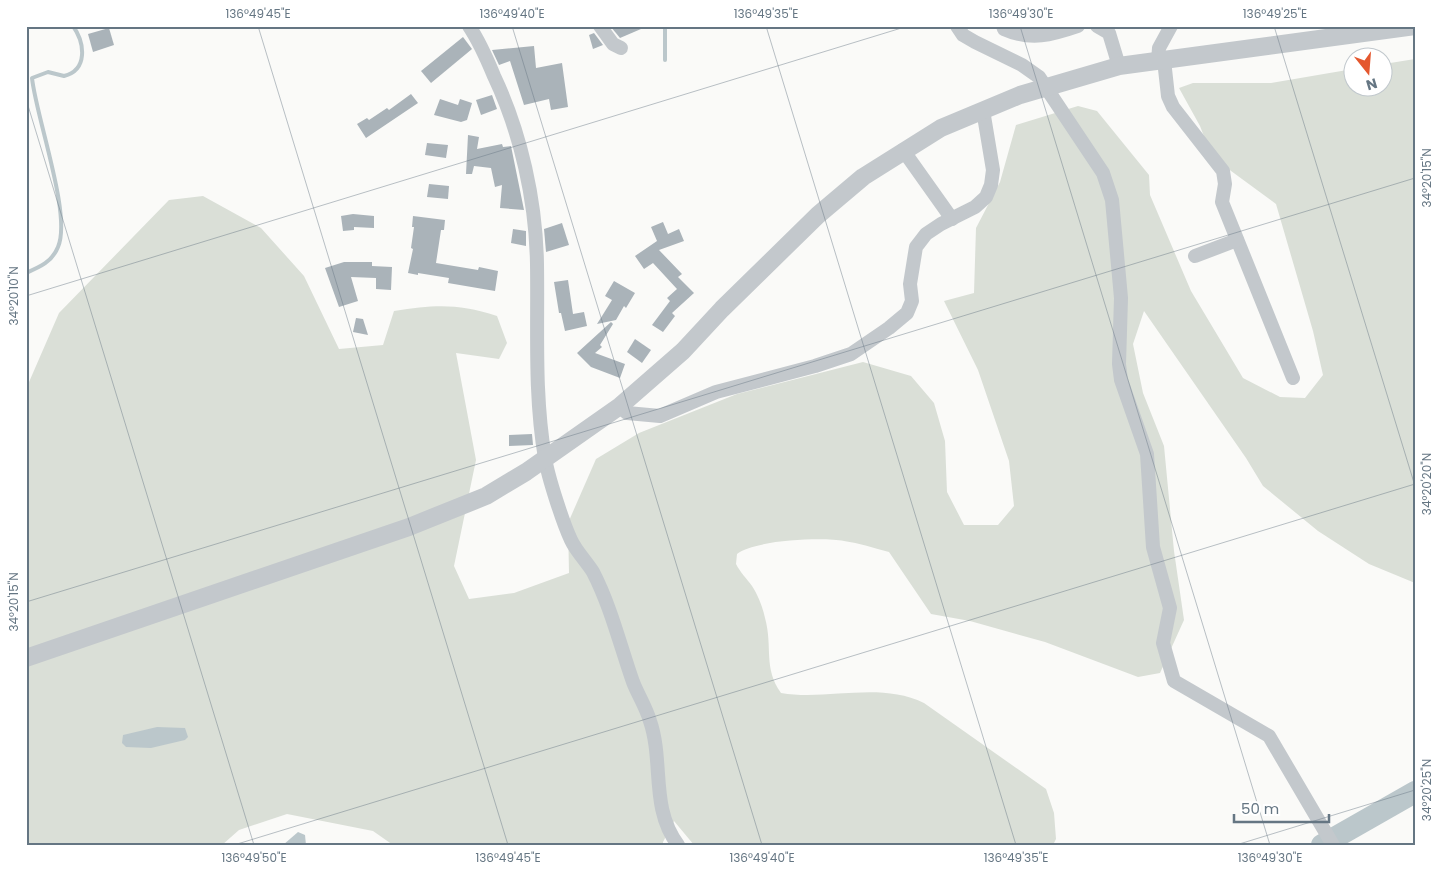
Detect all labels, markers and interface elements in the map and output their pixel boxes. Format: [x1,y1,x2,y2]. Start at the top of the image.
text: 136°49'45"E [225,5,291,22]
text: 136°49'40"E [479,5,545,22]
text: 136°49'35"E [734,5,798,22]
text: 136°49'30"E [989,5,1053,22]
text: 136°49'25"E [1243,5,1307,22]
north arrow [1344,48,1394,98]
text: N [1364,73,1380,96]
text: 34°20'15"N [1418,148,1435,208]
text: 34°20'10"N [5,266,22,326]
text: 34°20'20"N [1418,453,1435,515]
text: 34°20'15"N [5,572,22,632]
text: 34°20'25"N [1418,759,1435,821]
scale bar [1234,791,1328,823]
text: 50 m [1241,798,1279,819]
text: 136°49'50"E [221,849,287,866]
text: 136°49'45"E [475,849,541,866]
text: 136°49'40"E [729,849,795,866]
text: 136°49'35"E [984,849,1048,866]
text: 136°49'30"E [1238,849,1302,866]

